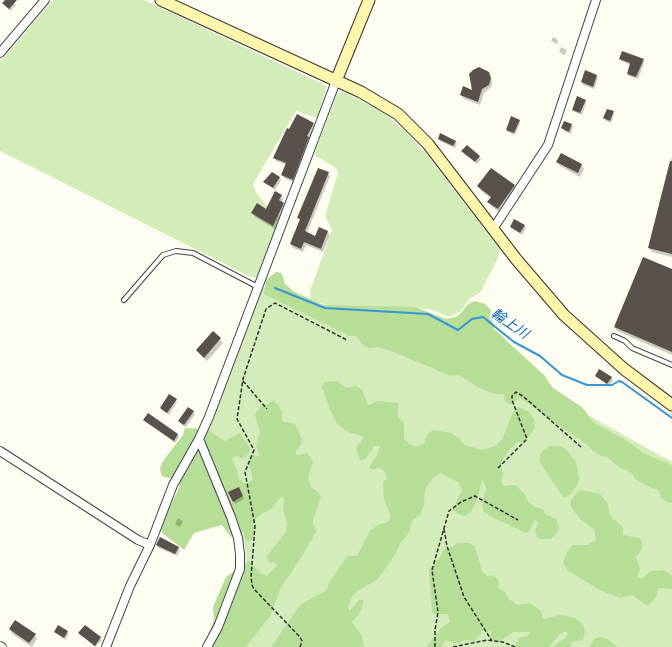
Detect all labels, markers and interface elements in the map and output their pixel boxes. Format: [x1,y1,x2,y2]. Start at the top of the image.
water label: 輪上川 [487,306,531,344]

